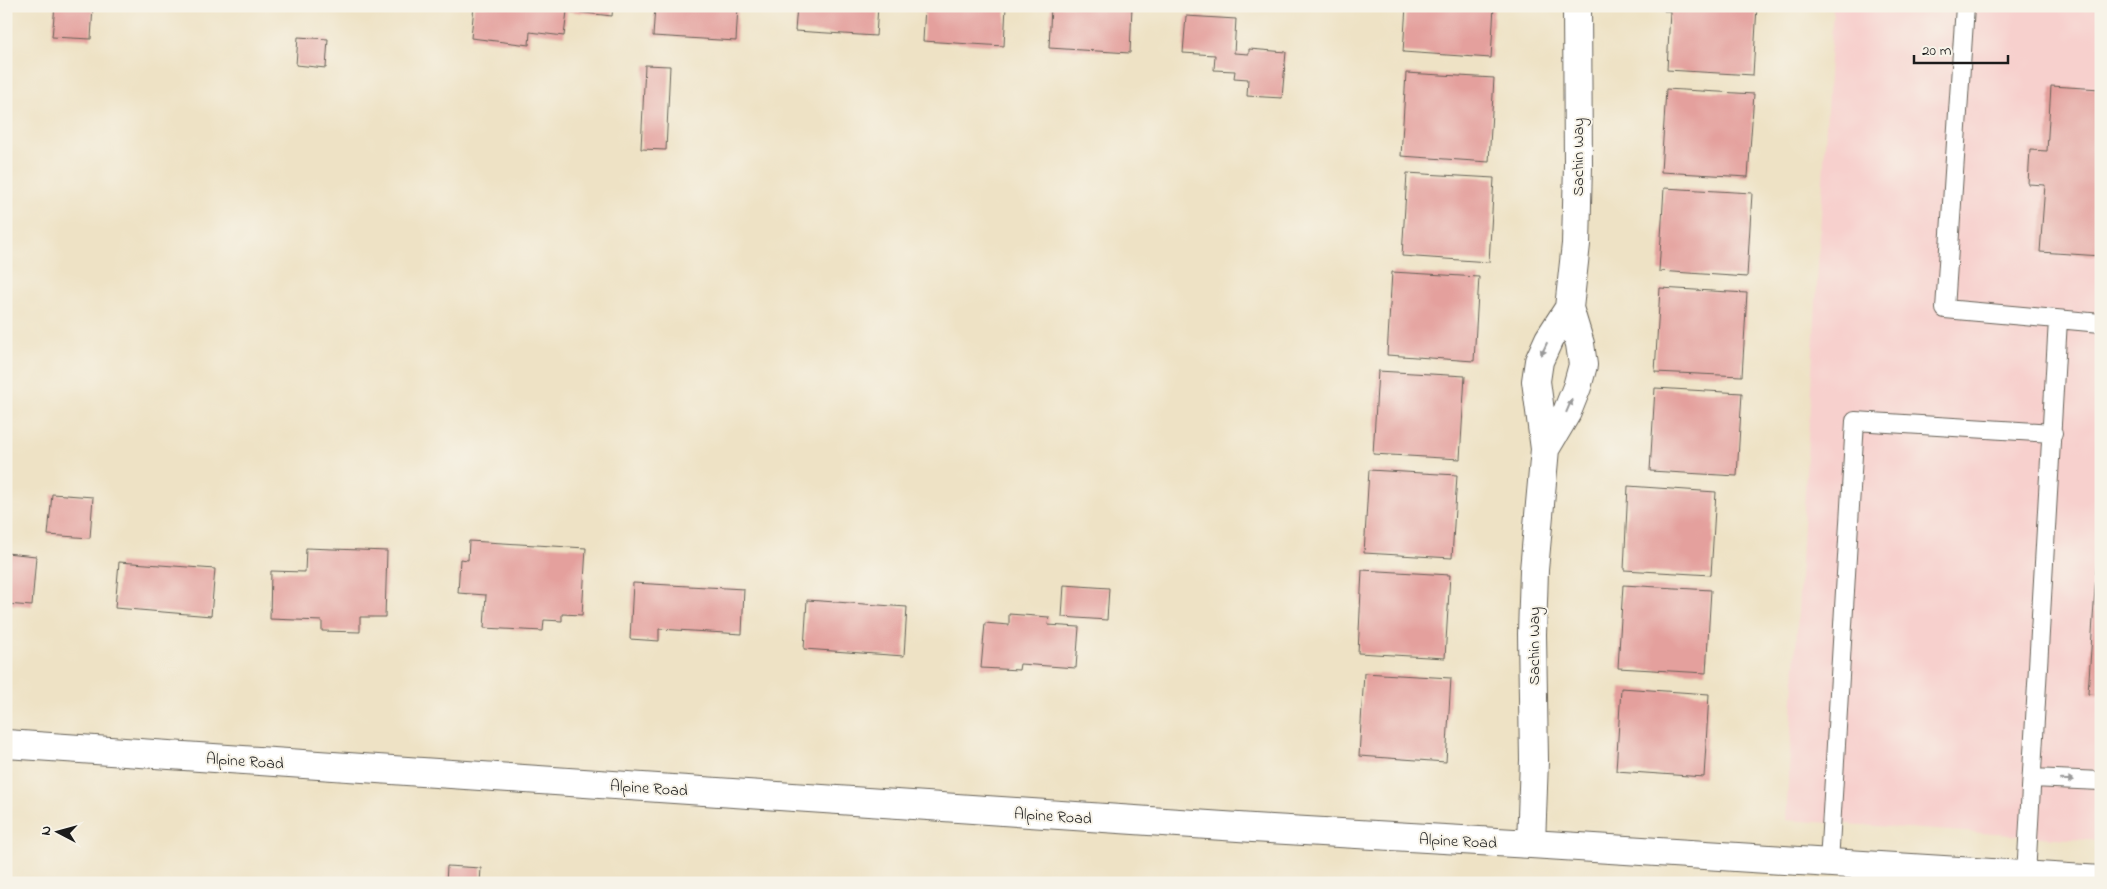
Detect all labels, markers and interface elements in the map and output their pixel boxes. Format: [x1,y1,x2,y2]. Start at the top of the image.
scale bar [1914,32,2008,64]
text: 20 m [1922,40,1952,62]
street label: Sachin Way [1567,118,1591,196]
one-way arrow [1540,342,1548,356]
one-way arrow [1566,399,1574,413]
street label: Sachin Way [1523,607,1547,685]
street label: Alpine Road [205,747,285,777]
street label: Alpine Road [609,774,689,804]
one-way arrow [2059,776,2075,784]
street label: Alpine Road [1013,802,1093,832]
north arrow [32,806,82,856]
text: N [36,825,57,837]
street label: Alpine Road [1418,828,1497,856]

